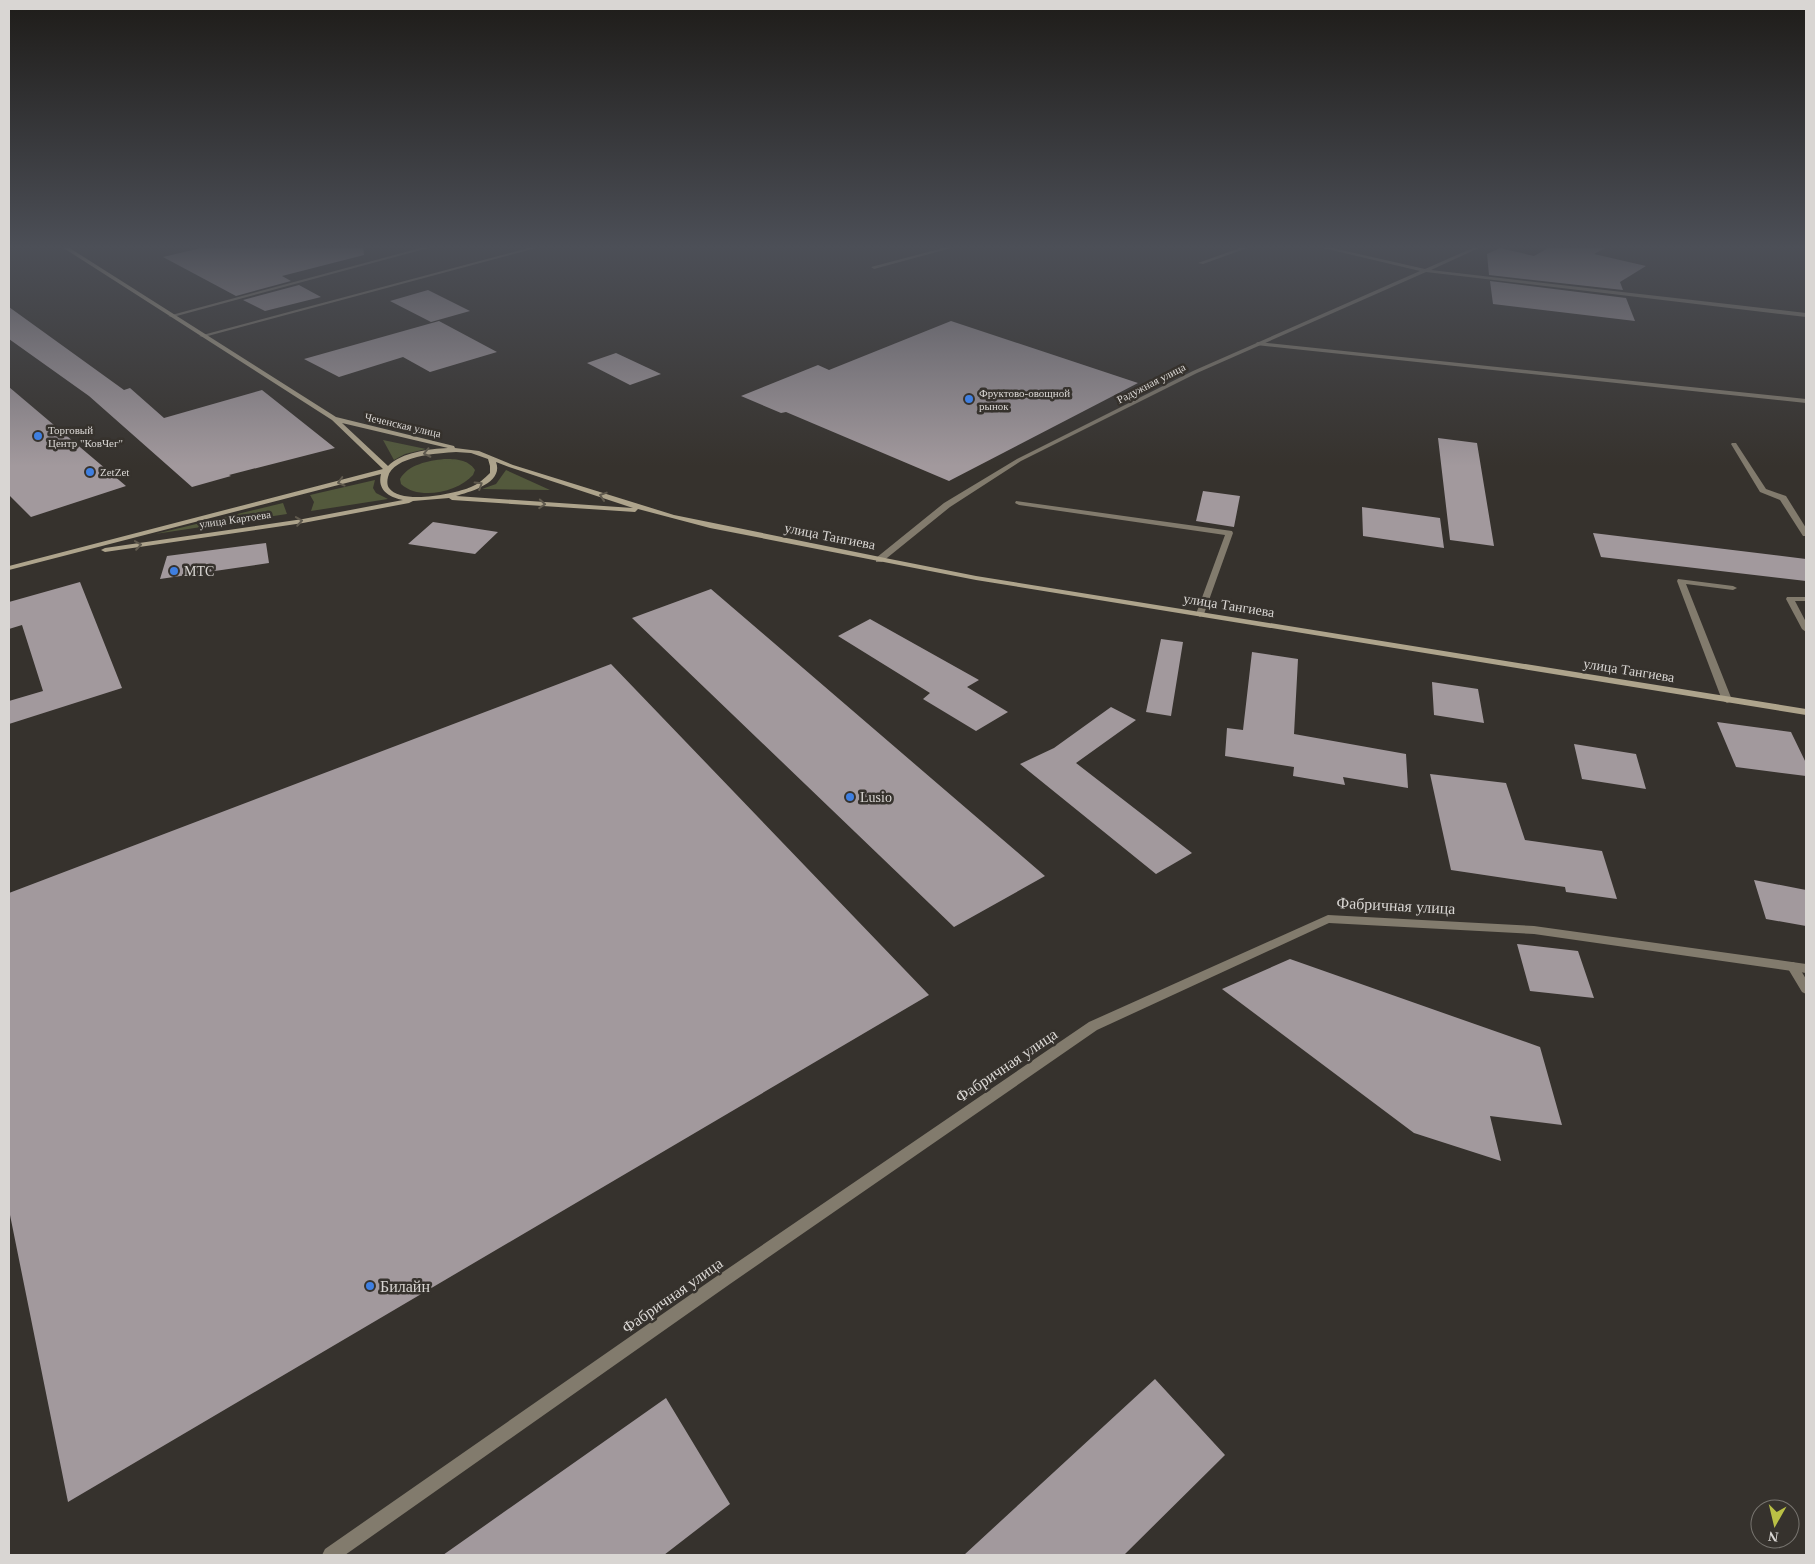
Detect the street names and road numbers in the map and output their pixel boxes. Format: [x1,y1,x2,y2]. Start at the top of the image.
street label: Радужная улица [1115,361,1187,405]
street label: Чеченская улица [364,410,442,440]
street label: улица Картоева [198,508,272,530]
street label: улица Тангиева [783,520,877,553]
street label: улица Тангиева [1182,591,1276,620]
street label: улица Тангиева [1582,656,1676,685]
street label: Фабричная улица [1336,894,1456,918]
street label: Фабричная улица [952,1025,1061,1107]
street label: Фабричная улица [619,1254,726,1337]

